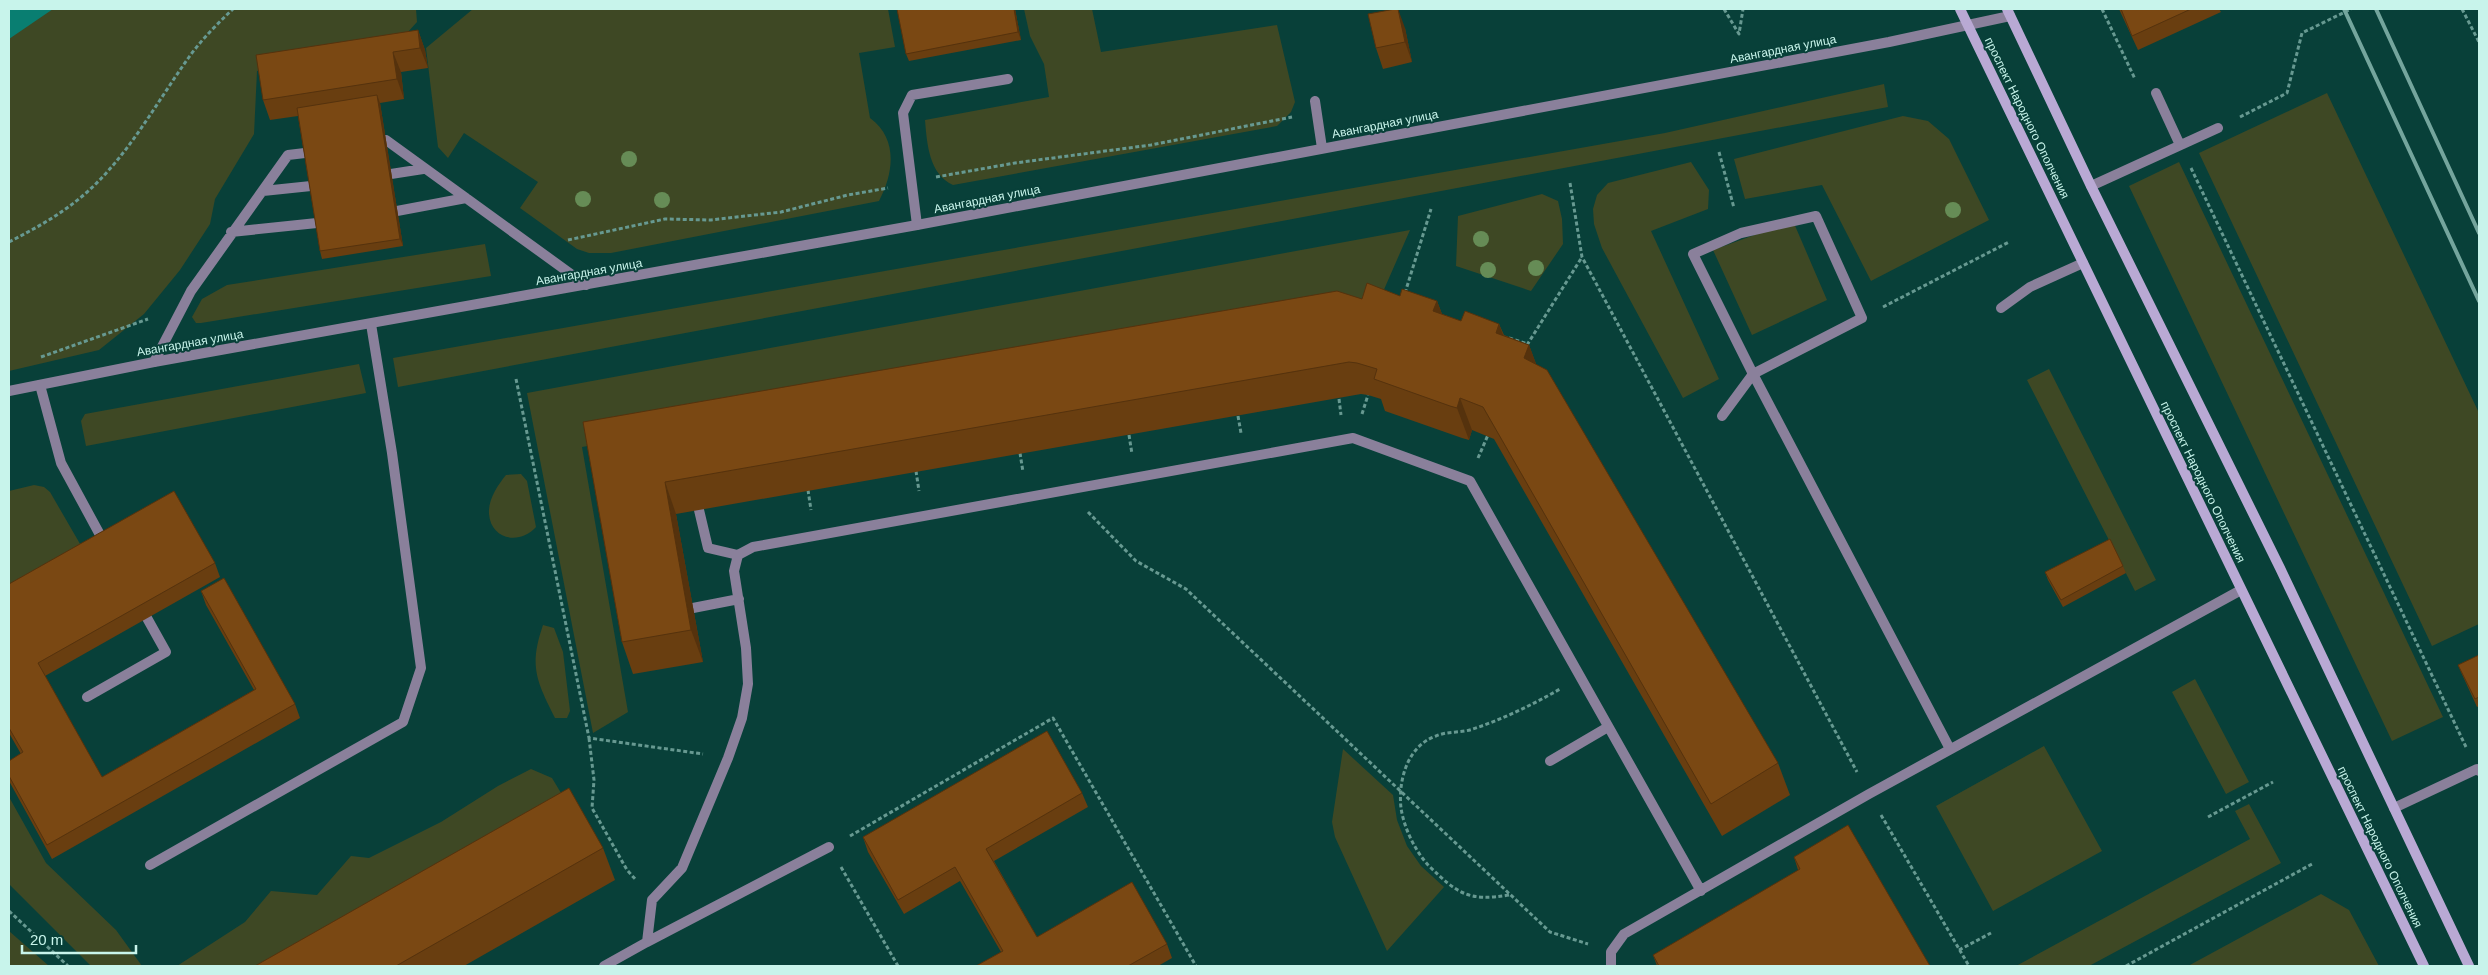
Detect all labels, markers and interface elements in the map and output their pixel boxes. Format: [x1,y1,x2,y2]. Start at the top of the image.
street label: Авангардная улица [1729,32,1838,66]
street label: проспект Народного Ополчения [1982,35,2072,201]
street label: Авангардная улица [1331,107,1440,141]
street label: Авангардная улица [933,182,1042,216]
street label: Авангардная улица [535,256,644,288]
street label: Авангардная улица [136,327,245,359]
street label: проспект Народного Ополчения [2158,399,2248,565]
street label: проспект Народного Ополчения [2335,764,2425,930]
scale bar [22,922,136,954]
text: 20 m [30,931,63,948]

